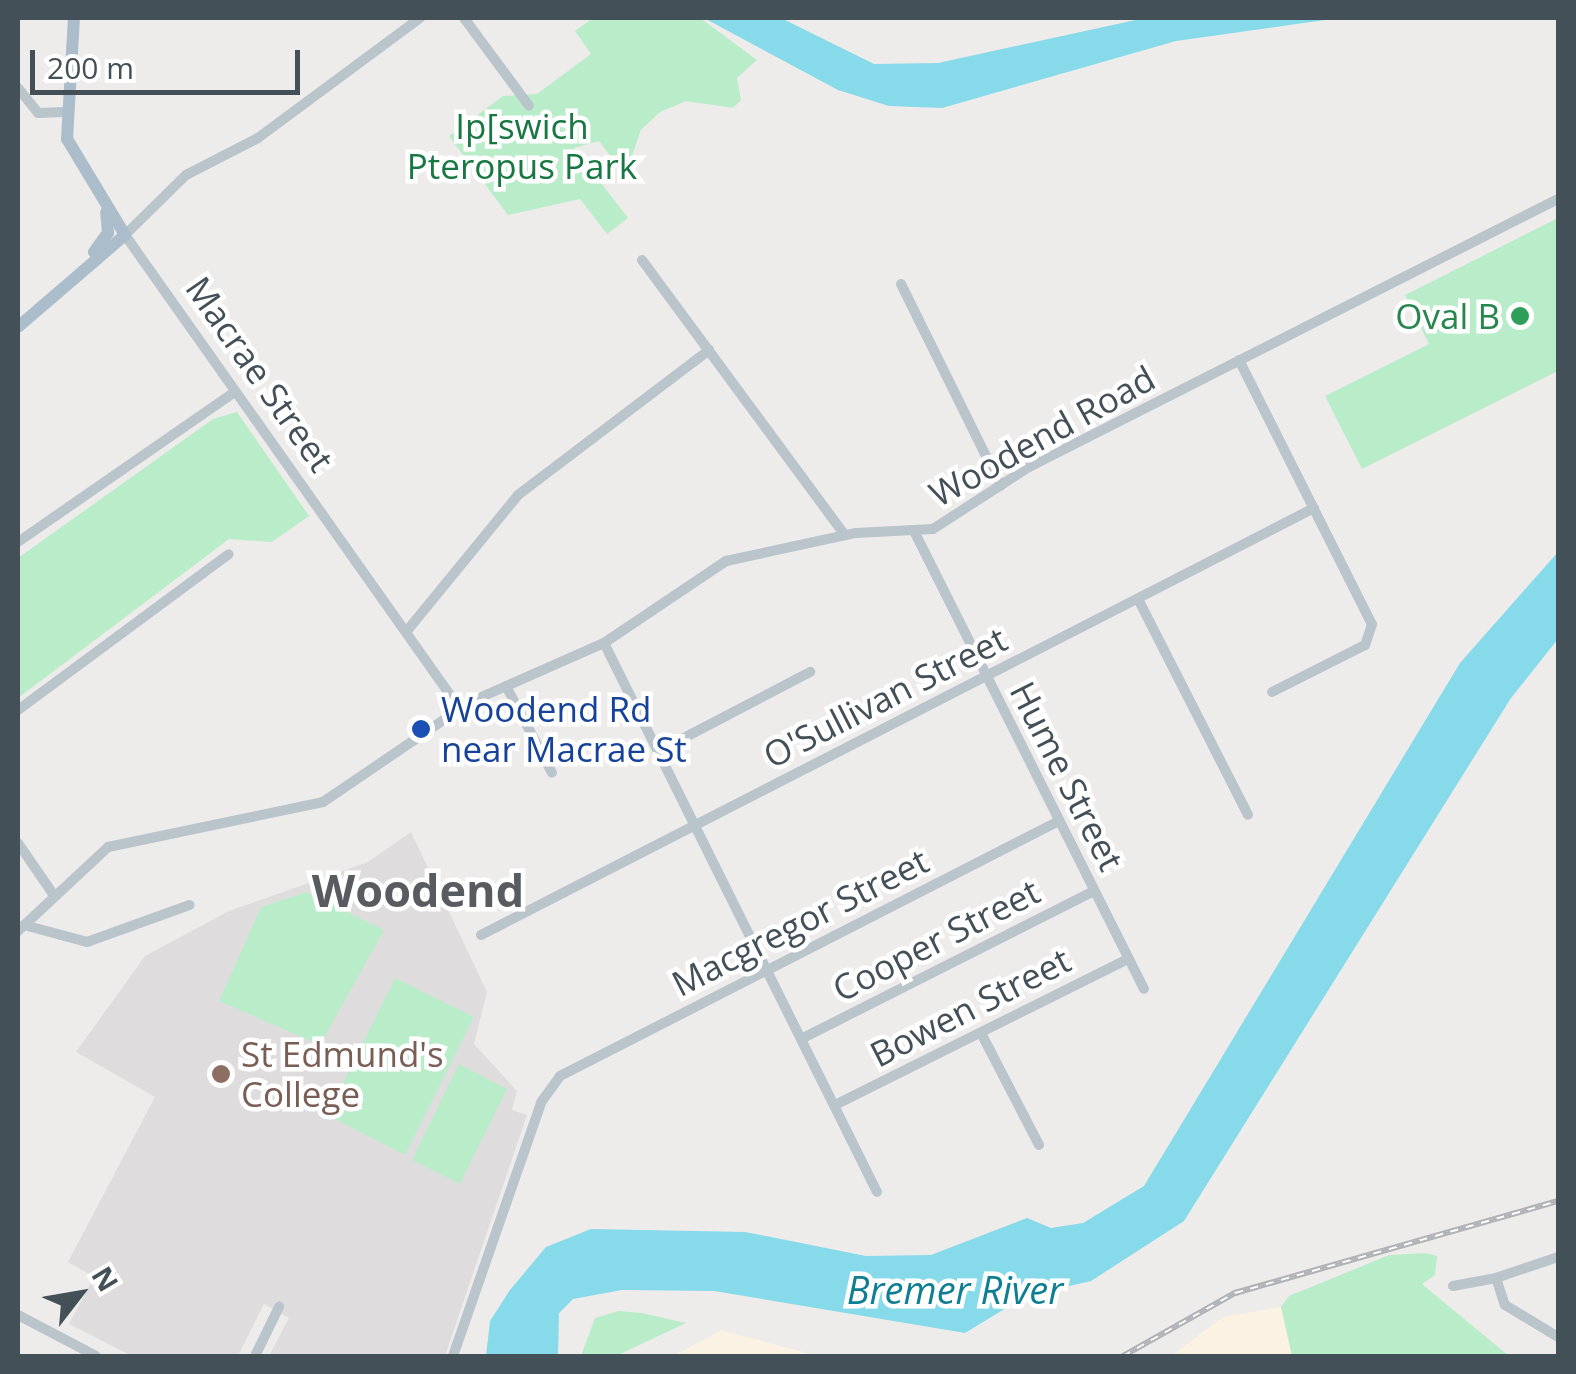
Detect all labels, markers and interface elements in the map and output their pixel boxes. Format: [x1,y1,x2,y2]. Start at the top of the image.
scale bar [35,30,305,92]
text: 200 m [47,47,134,88]
park label: Ip[swich Pteropus Park [407,105,637,187]
street label: Macrae Street [177,269,343,479]
place label: Oval B [1395,295,1500,337]
marker: Oval B [1509,305,1531,327]
street label: Woodend Road [922,357,1162,515]
street label: O'Sullivan Street [756,618,1014,776]
street label: Hume Street [1001,675,1133,877]
place label: Woodend Rd near Macrae St [441,688,687,770]
marker: Woodend Rd near Macrae St [410,718,432,740]
street label: Macgregor Street [665,839,935,1005]
district label: Woodend [312,863,524,917]
street label: Cooper Street [826,870,1046,1010]
street label: Bowen Street [863,939,1077,1075]
place label: St Edmund's College [241,1033,444,1115]
marker: St Edmund's College [210,1063,232,1085]
north arrow [30,1244,130,1344]
text: N [84,1259,128,1298]
water label: Bremer River [847,1267,1063,1313]

